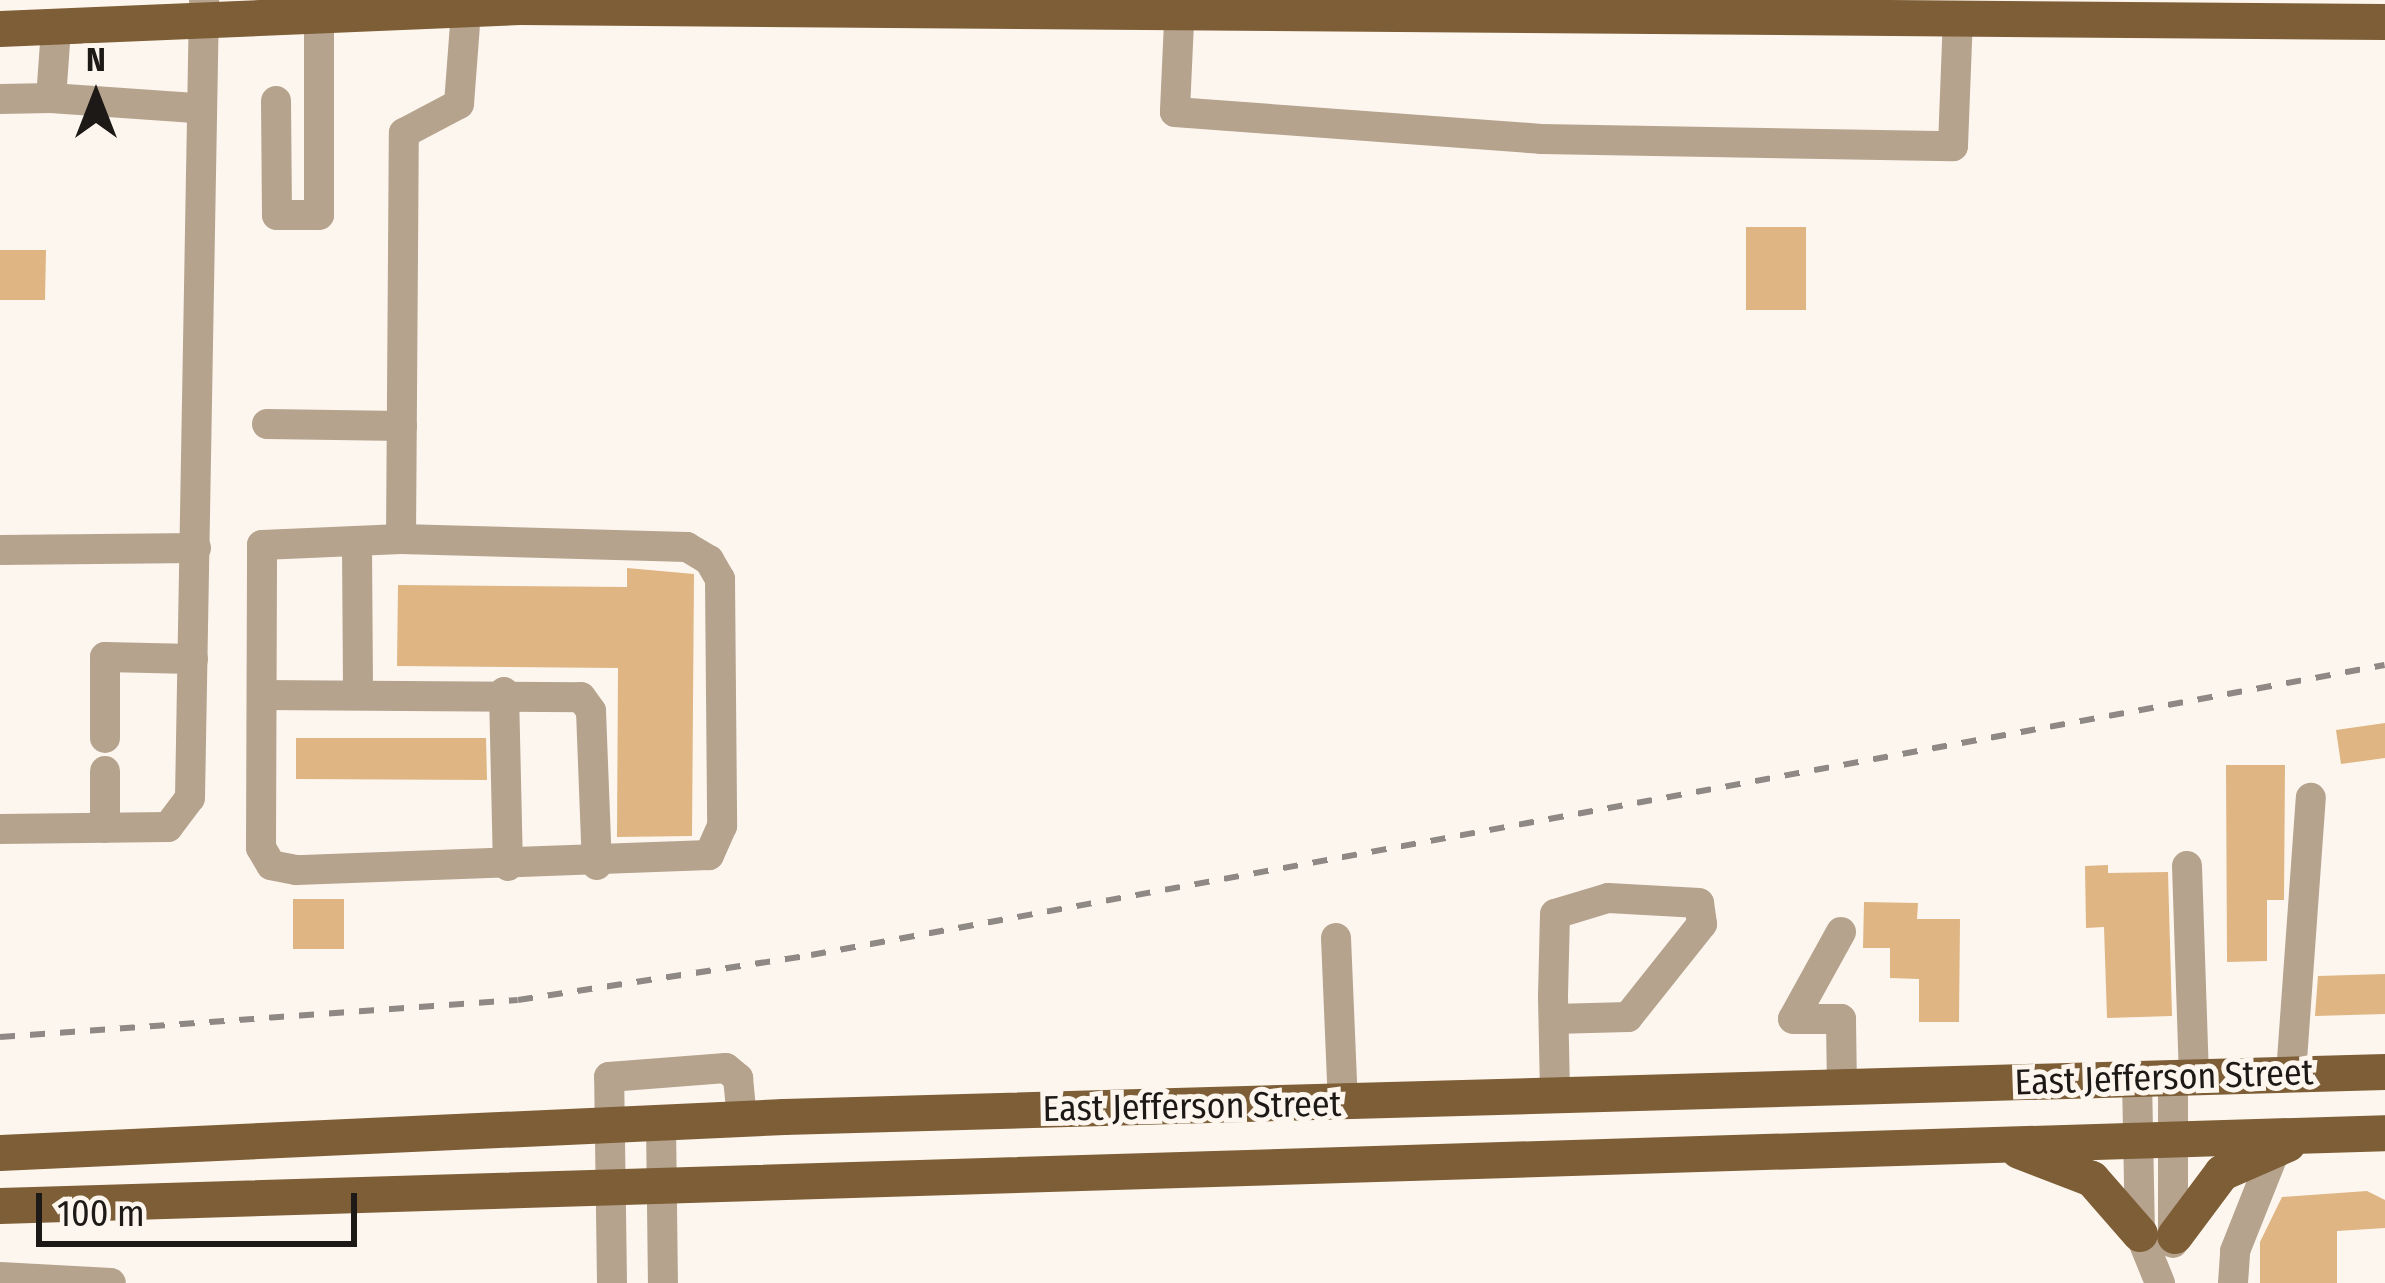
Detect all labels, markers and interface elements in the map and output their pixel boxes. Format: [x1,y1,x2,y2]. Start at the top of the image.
north arrow [36,36,156,156]
text: N [86,40,106,80]
street label: East Jefferson Street [2014,1051,2314,1105]
street label: East Jefferson Street [1042,1083,1342,1131]
scale bar [42,1169,363,1243]
text: 100 m [57,1192,145,1236]

